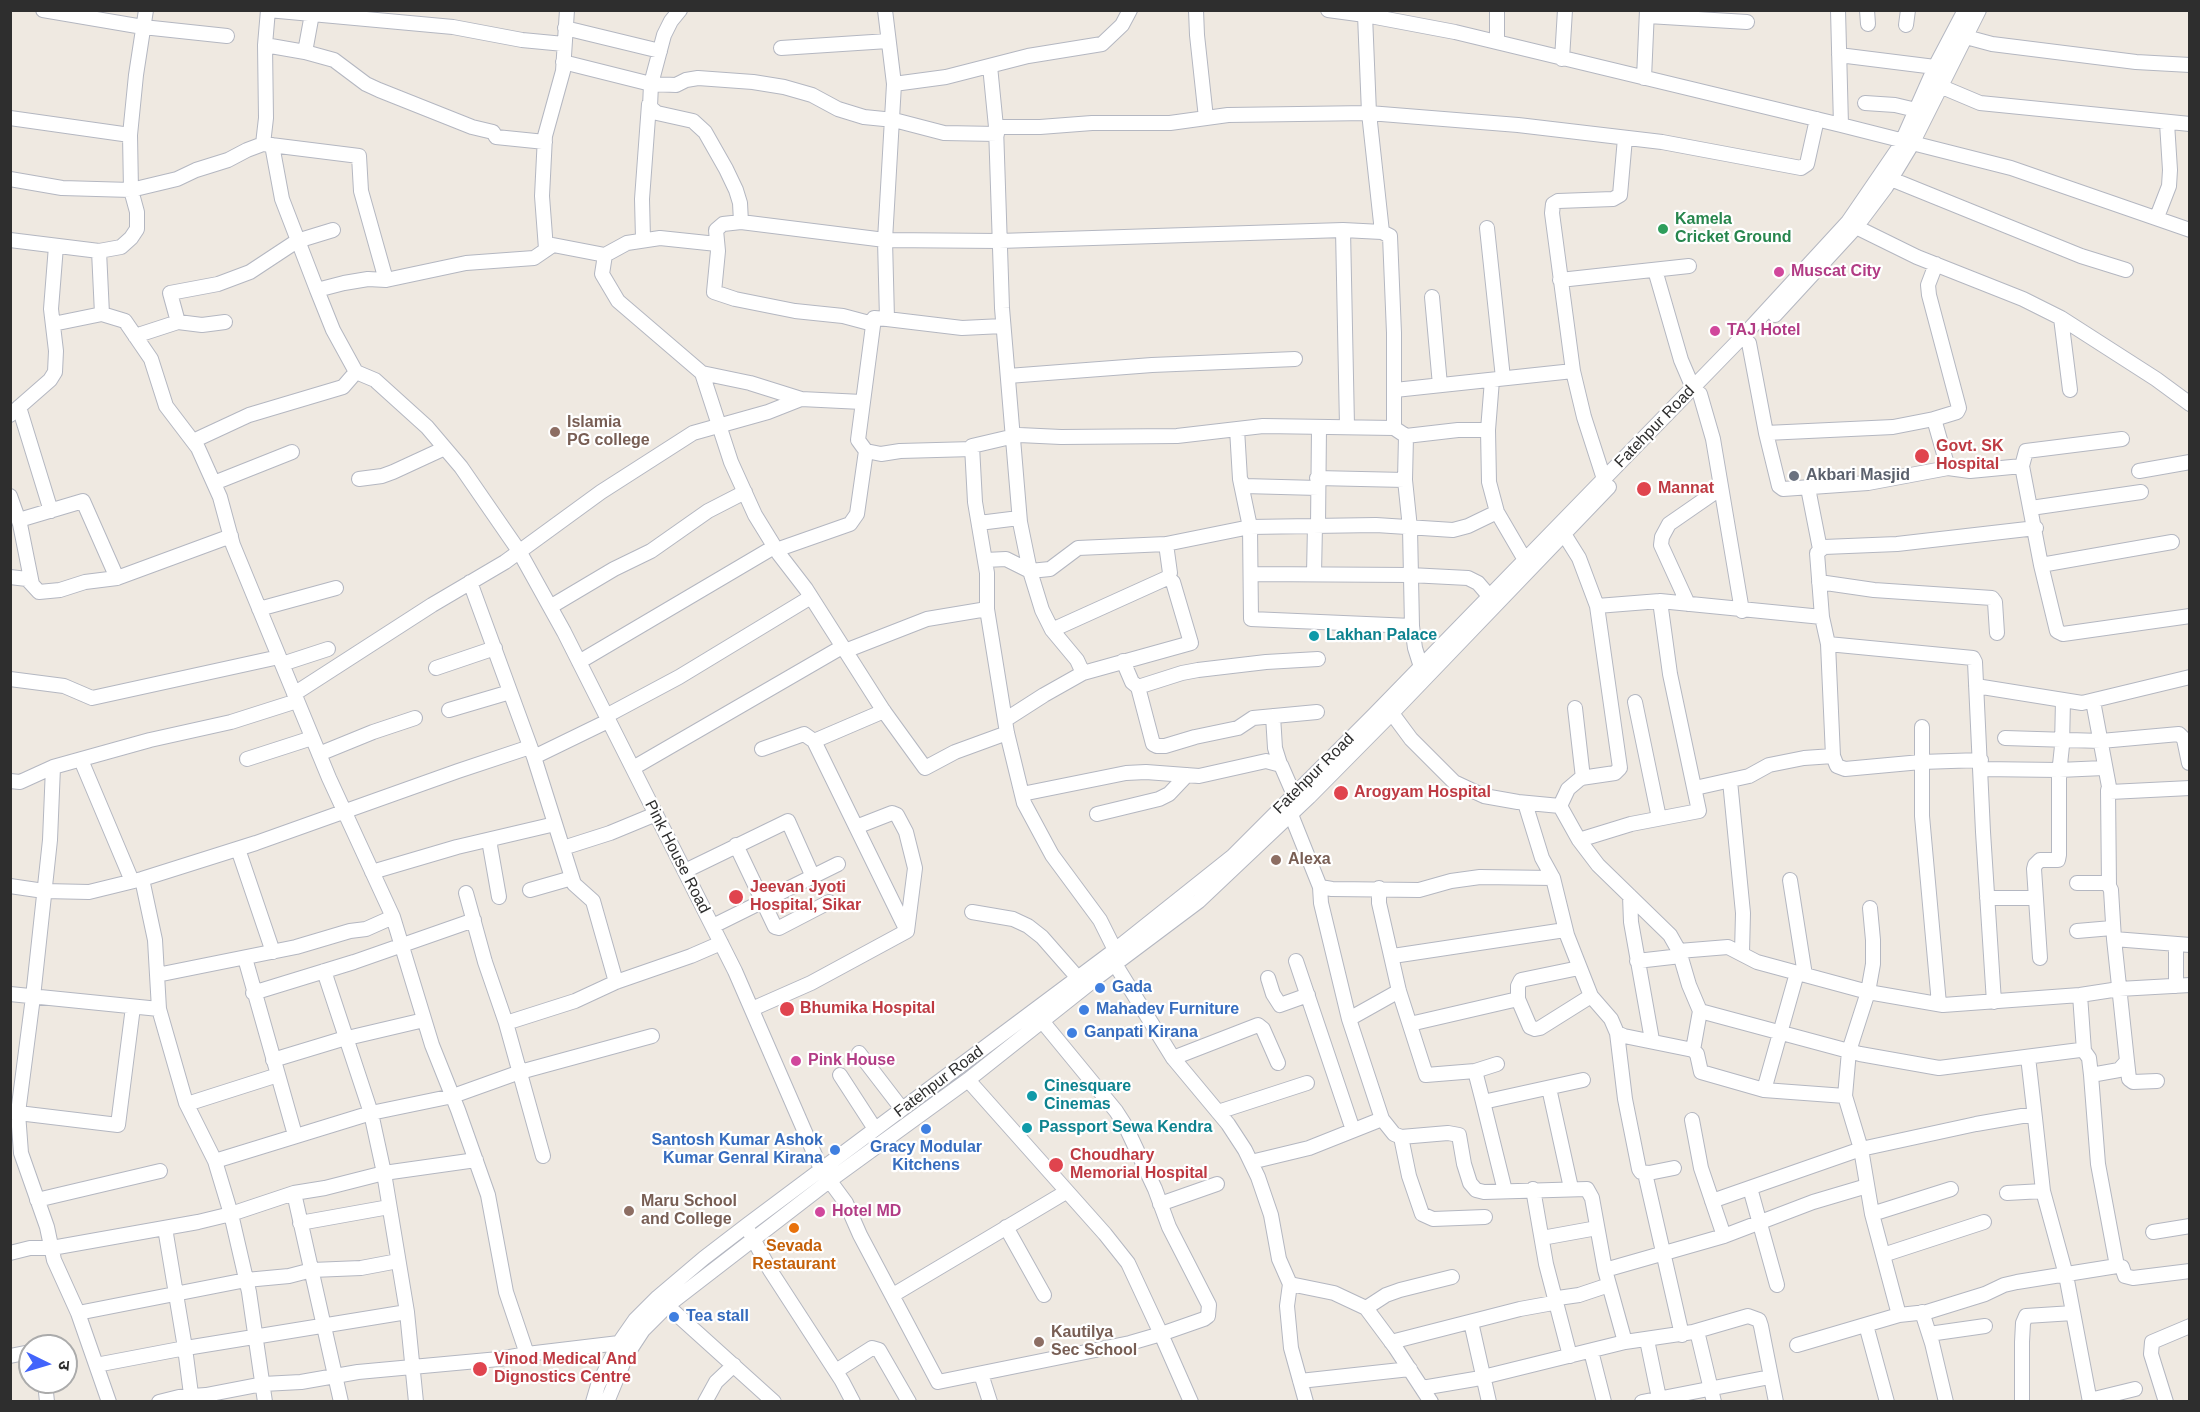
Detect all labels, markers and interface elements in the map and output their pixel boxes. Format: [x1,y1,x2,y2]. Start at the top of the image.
place label: Kamela Cricket Ground [1675,210,1791,248]
marker: Kamela Cricket Ground [1656,222,1670,236]
place label: Muscat City [1791,262,1881,282]
marker: Muscat City [1772,265,1786,279]
place label: TAJ Hotel [1727,321,1800,341]
marker: TAJ Hotel [1708,324,1722,338]
street label: Fatehpur Road [1611,382,1699,472]
place label: Islamia PG college [567,413,650,451]
marker: Islamia PG college [548,425,562,439]
place label: Govt. SK Hospital [1936,437,2004,475]
marker: Govt. SK Hospital [1913,447,1931,465]
place label: Akbari Masjid [1806,466,1910,486]
marker: Akbari Masjid [1787,469,1801,483]
place label: Mannat [1658,479,1714,499]
marker: Mannat [1635,480,1653,498]
place label: Lakhan Palace [1326,626,1437,646]
marker: Lakhan Palace [1307,629,1321,643]
street label: Fatehpur Road [1269,729,1359,819]
place label: Arogyam Hospital [1354,783,1491,803]
marker: Arogyam Hospital [1332,784,1350,802]
street label: Pink House Road [640,797,714,917]
place label: Alexa [1288,850,1331,870]
marker: Alexa [1269,853,1283,867]
place label: Jeevan Jyoti Hospital, Sikar [750,878,861,916]
marker: Jeevan Jyoti Hospital, Sikar [727,888,745,906]
place label: Gada [1112,978,1152,998]
marker: Gada [1093,981,1107,995]
place label: Bhumika Hospital [800,999,935,1019]
marker: Bhumika Hospital [778,1000,796,1018]
place label: Mahadev Furniture [1096,1000,1239,1020]
marker: Mahadev Furniture [1077,1003,1091,1017]
place label: Ganpati Kirana [1084,1023,1198,1043]
marker: Ganpati Kirana [1065,1026,1079,1040]
street label: Fatehpur Road [891,1042,987,1122]
place label: Pink House [808,1051,895,1071]
marker: Pink House [789,1054,803,1068]
place label: Cinesquare Cinemas [1044,1077,1131,1115]
marker: Cinesquare Cinemas [1025,1089,1039,1103]
place label: Passport Sewa Kendra [1039,1118,1212,1138]
marker: Passport Sewa Kendra [1020,1121,1034,1135]
marker: Gracy Modular Kitchens [919,1122,933,1136]
place label: Santosh Kumar Ashok Kumar Genral Kirana [651,1131,823,1169]
place label: Gracy Modular Kitchens [870,1138,982,1176]
marker: Santosh Kumar Ashok Kumar Genral Kirana [828,1143,842,1157]
place label: Choudhary Memorial Hospital [1070,1146,1208,1184]
marker: Choudhary Memorial Hospital [1047,1156,1065,1174]
place label: Maru School and College [641,1192,737,1230]
place label: Hotel MD [832,1202,901,1222]
marker: Maru School and College [622,1204,636,1218]
marker: Hotel MD [813,1205,827,1219]
marker: Sevada Restaurant [787,1221,801,1235]
place label: Sevada Restaurant [752,1237,836,1275]
place label: Tea stall [686,1307,749,1327]
marker: Tea stall [667,1310,681,1324]
place label: Kautilya Sec School [1051,1323,1137,1361]
north arrow [18,1334,78,1394]
marker: Kautilya Sec School [1032,1335,1046,1349]
place label: Vinod Medical And Dignostics Centre [494,1350,637,1388]
text: उ [56,1360,73,1371]
marker: Vinod Medical And Dignostics Centre [471,1360,489,1378]

